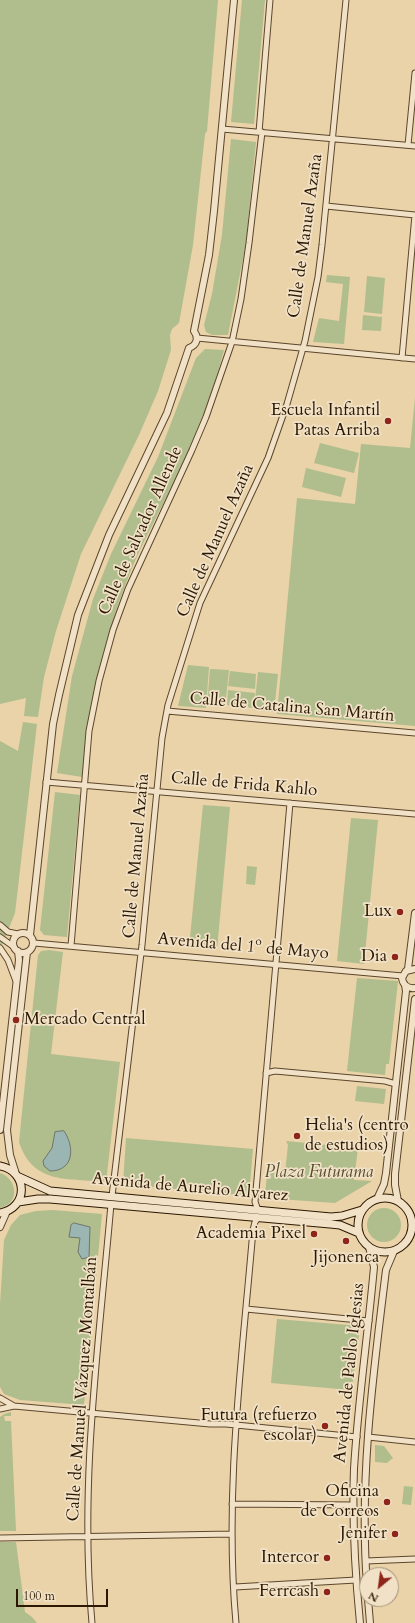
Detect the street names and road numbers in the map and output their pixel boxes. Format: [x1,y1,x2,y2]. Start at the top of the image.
street label: Calle de Manuel Azaña [284,153,328,319]
street label: Calle de Salvador Allende [95,443,187,619]
street label: Calle de Manuel Azaña [173,461,259,621]
street label: Calle de Catalina San Martín [189,689,395,727]
street label: Calle de Frida Kahlo [170,768,318,802]
street label: Calle de Manuel Azaña [120,773,154,939]
street label: Avenida del 1º de Mayo [156,929,330,965]
street label: Avenida de Aurelio Álvarez [91,1169,289,1207]
street label: Calle de Manuel Vázquez Montalbán [64,1256,102,1522]
street label: Avenida de Pablo Iglesias [330,1282,370,1464]

